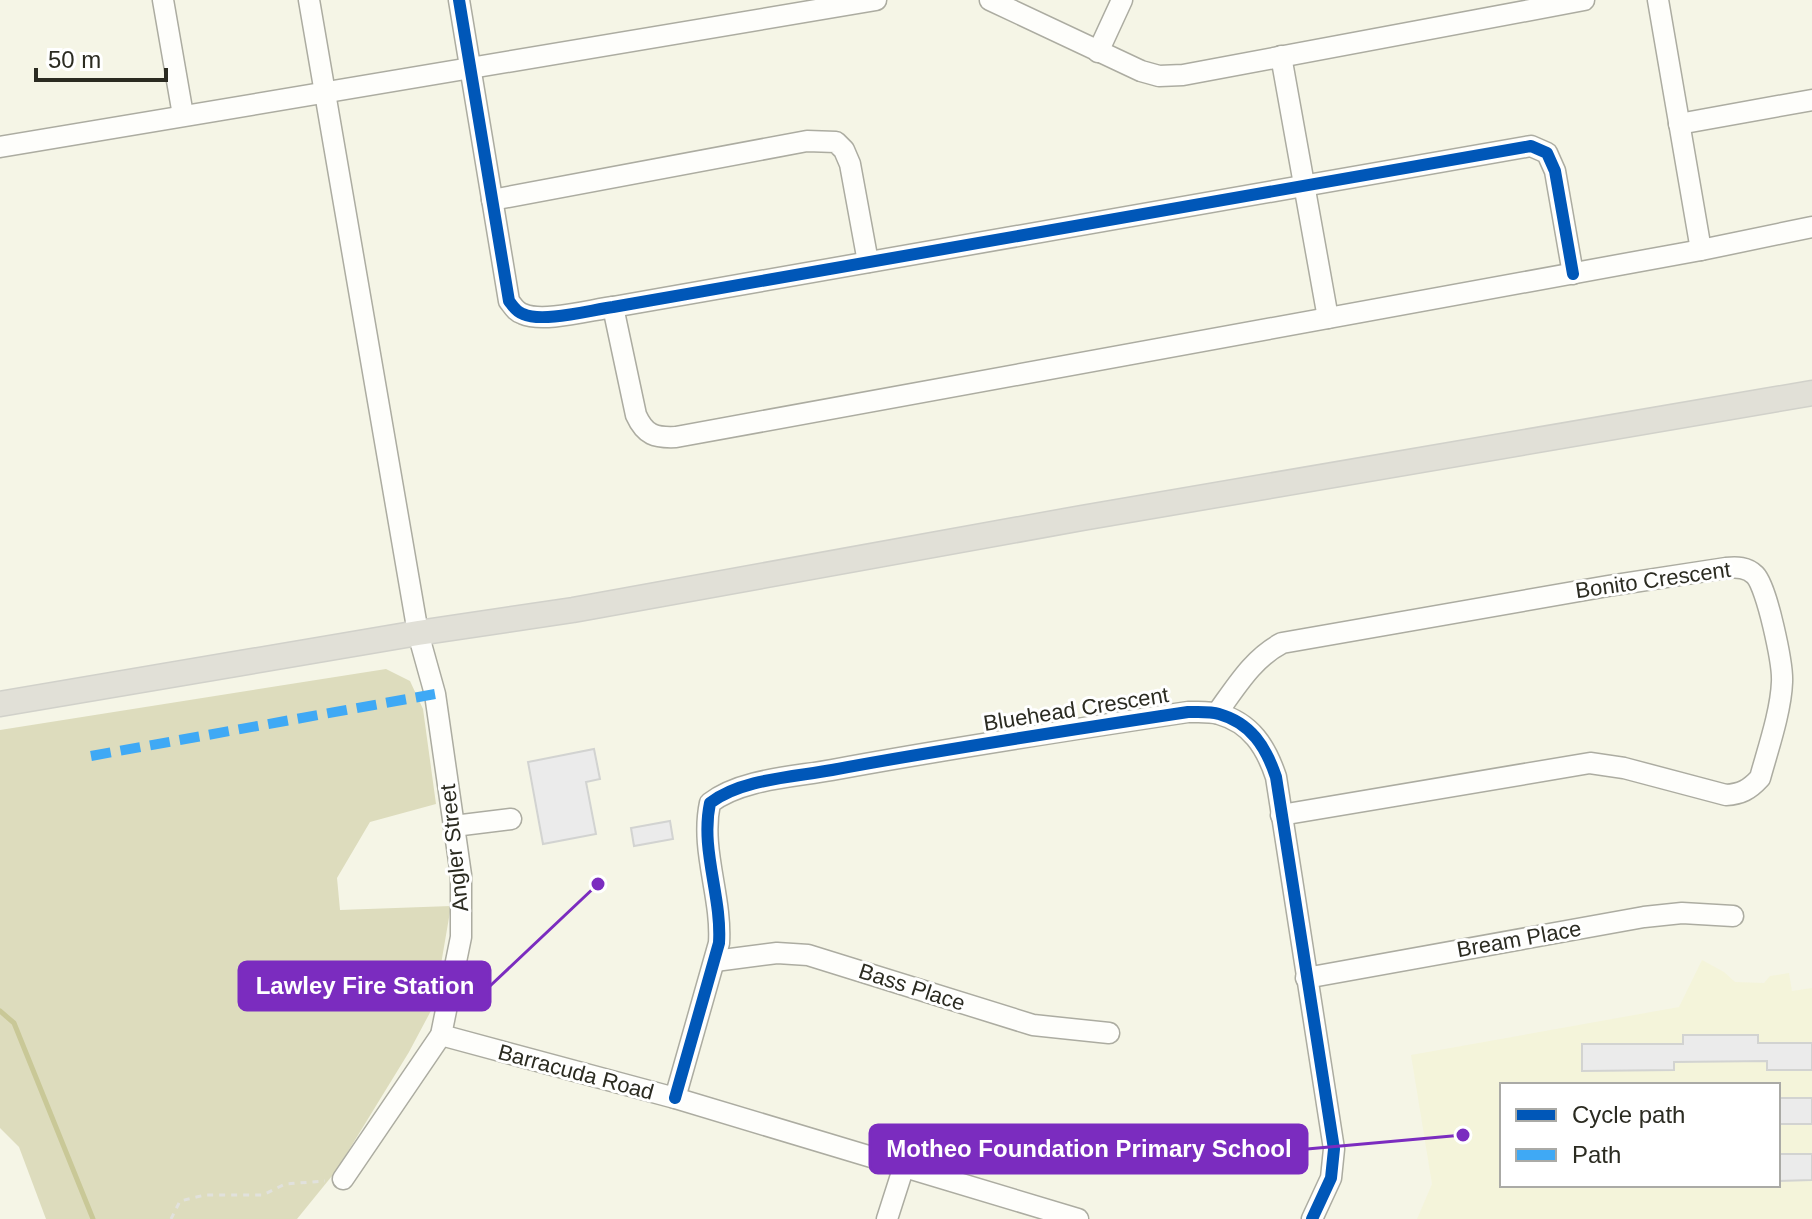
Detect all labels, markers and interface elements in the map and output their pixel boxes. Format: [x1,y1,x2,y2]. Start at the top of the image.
scale bar [36,32,166,82]
text: 50 m [48,46,101,73]
street label: Bonito Crescent [1574,557,1732,603]
street label: Bluehead Crescent [982,682,1170,736]
street label: Angler Street [435,783,473,913]
street label: Bream Place [1455,916,1583,962]
street label: Bass Place [856,958,968,1016]
callout: Lawley Fire Station [239,962,490,1010]
text: Lawley Fire Station [256,972,474,999]
street label: Barracuda Road [495,1039,657,1105]
legend [1500,1083,1780,1187]
text: Cycle path [1572,1101,1685,1128]
callout: Motheo Foundation Primary School [870,1125,1307,1173]
text: Motheo Foundation Primary School [886,1135,1292,1162]
text: Path [1572,1141,1621,1168]

